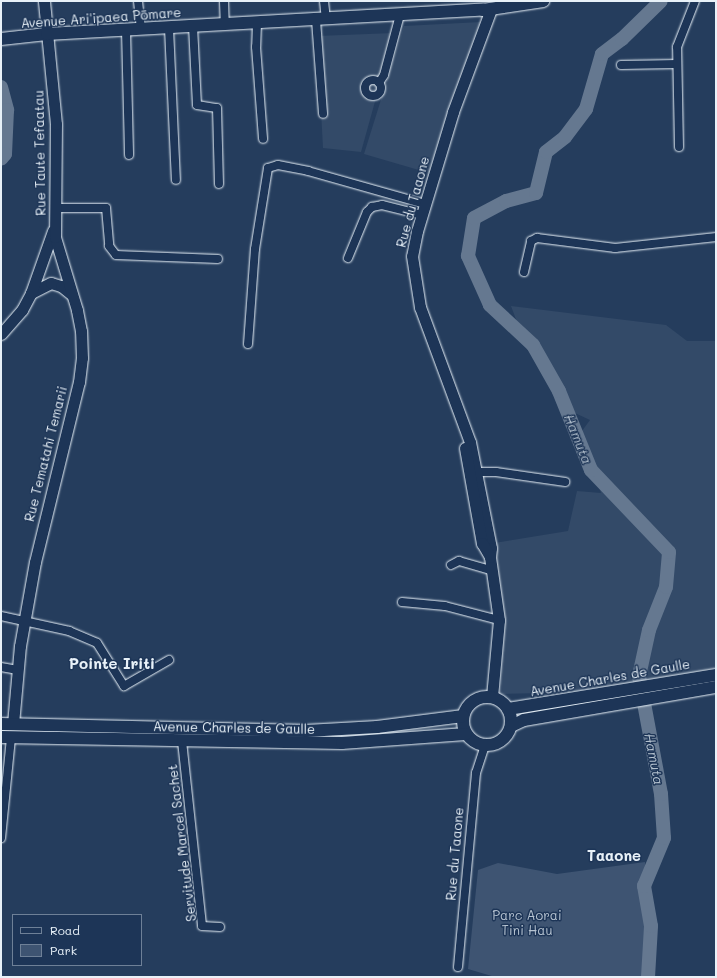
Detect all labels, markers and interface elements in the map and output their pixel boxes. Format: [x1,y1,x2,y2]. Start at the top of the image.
street label: Avenue Ari'ipaea Pōmare [20,5,182,31]
street label: Rue Taute Tefaatau [31,90,49,216]
street label: Rue du Taaone [393,155,433,249]
street label: Rue Tematahi Temarii [22,385,70,523]
water label: Hamuta [560,412,596,466]
district label: Pointe Iriti [69,655,155,673]
street label: Avenue Charles de Gaulle [529,656,691,700]
street label: Avenue Charles de Gaulle [153,719,315,737]
water label: Hamuta [641,732,667,786]
street label: Servitude Marcel Sachet [165,763,199,923]
street label: Rue du Taaone [443,807,467,901]
district label: Taaone [587,847,641,865]
park label: Parc Aorai Tini Hau [492,908,562,939]
legend [12,914,142,966]
text: Road [50,922,80,938]
text: Park [50,942,77,958]

